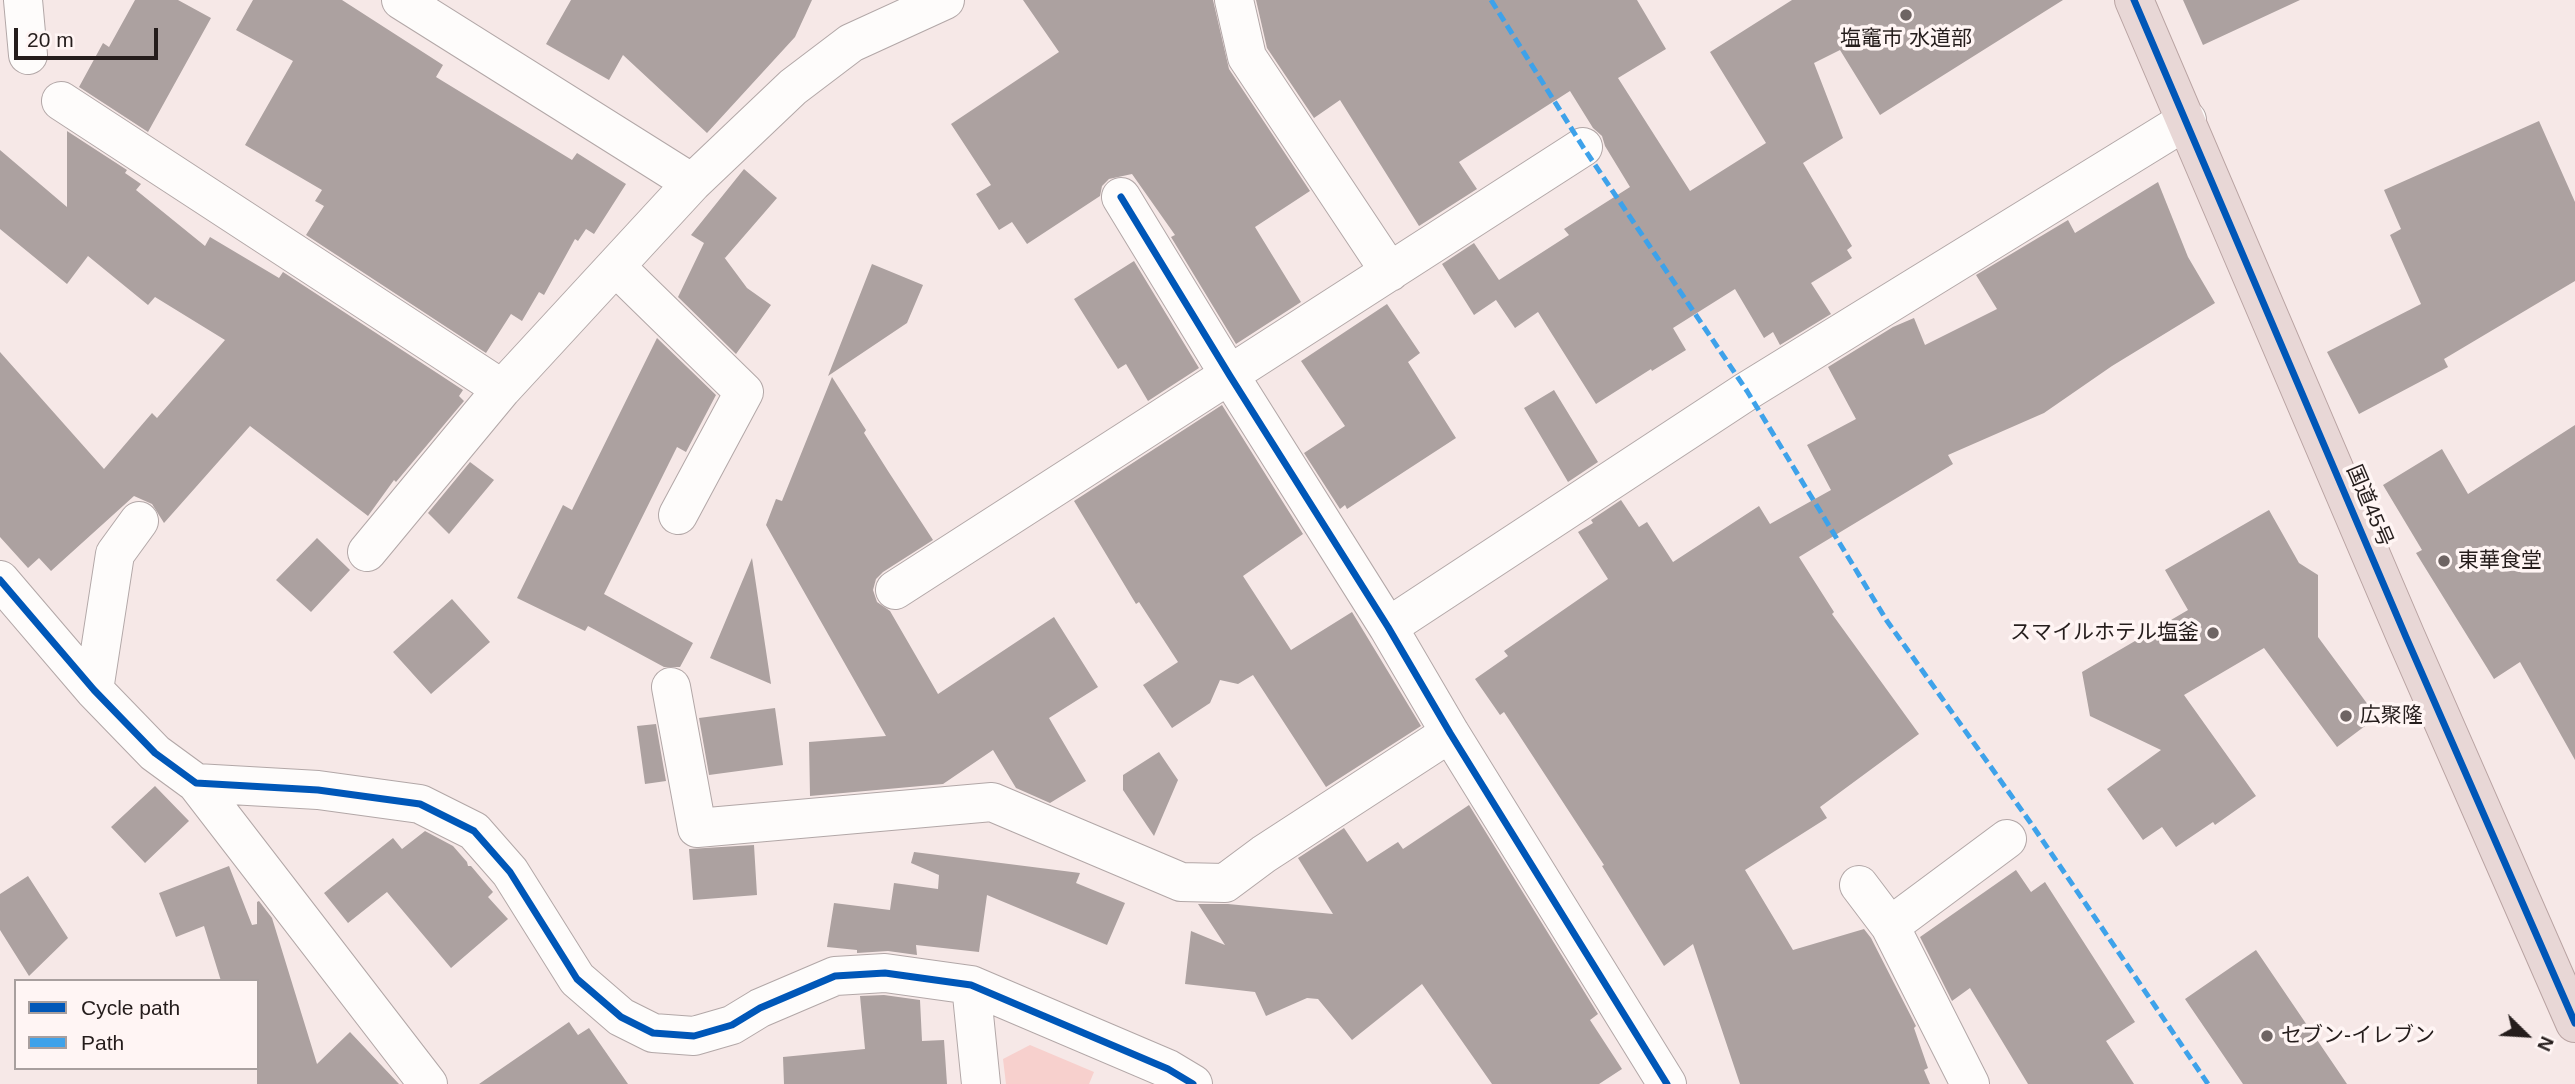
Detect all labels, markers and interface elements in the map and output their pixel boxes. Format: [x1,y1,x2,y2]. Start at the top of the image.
marker: 塩竈市 水道部 [1898,7,1914,23]
scale bar [18,14,161,58]
place label: 塩竈市 水道部 [1840,26,1972,52]
text: 20 m [27,28,74,51]
street label: 国道45号 [2341,461,2397,551]
place label: 東華食堂 [2458,548,2542,574]
marker: 東華食堂 [2436,553,2452,569]
place label: スマイルホテル塩釜 [2010,620,2199,646]
marker: スマイルホテル塩釜 [2205,625,2221,641]
place label: 広聚隆 [2360,703,2423,729]
marker: 広聚隆 [2338,708,2354,724]
legend [14,979,259,1070]
text: Cycle path [81,996,180,1019]
north arrow [2491,1000,2561,1070]
place label: セブン-イレブン [2281,1023,2435,1049]
marker: セブン-イレブン [2259,1028,2275,1044]
text: Path [81,1031,124,1054]
text: N [2533,1033,2558,1054]

